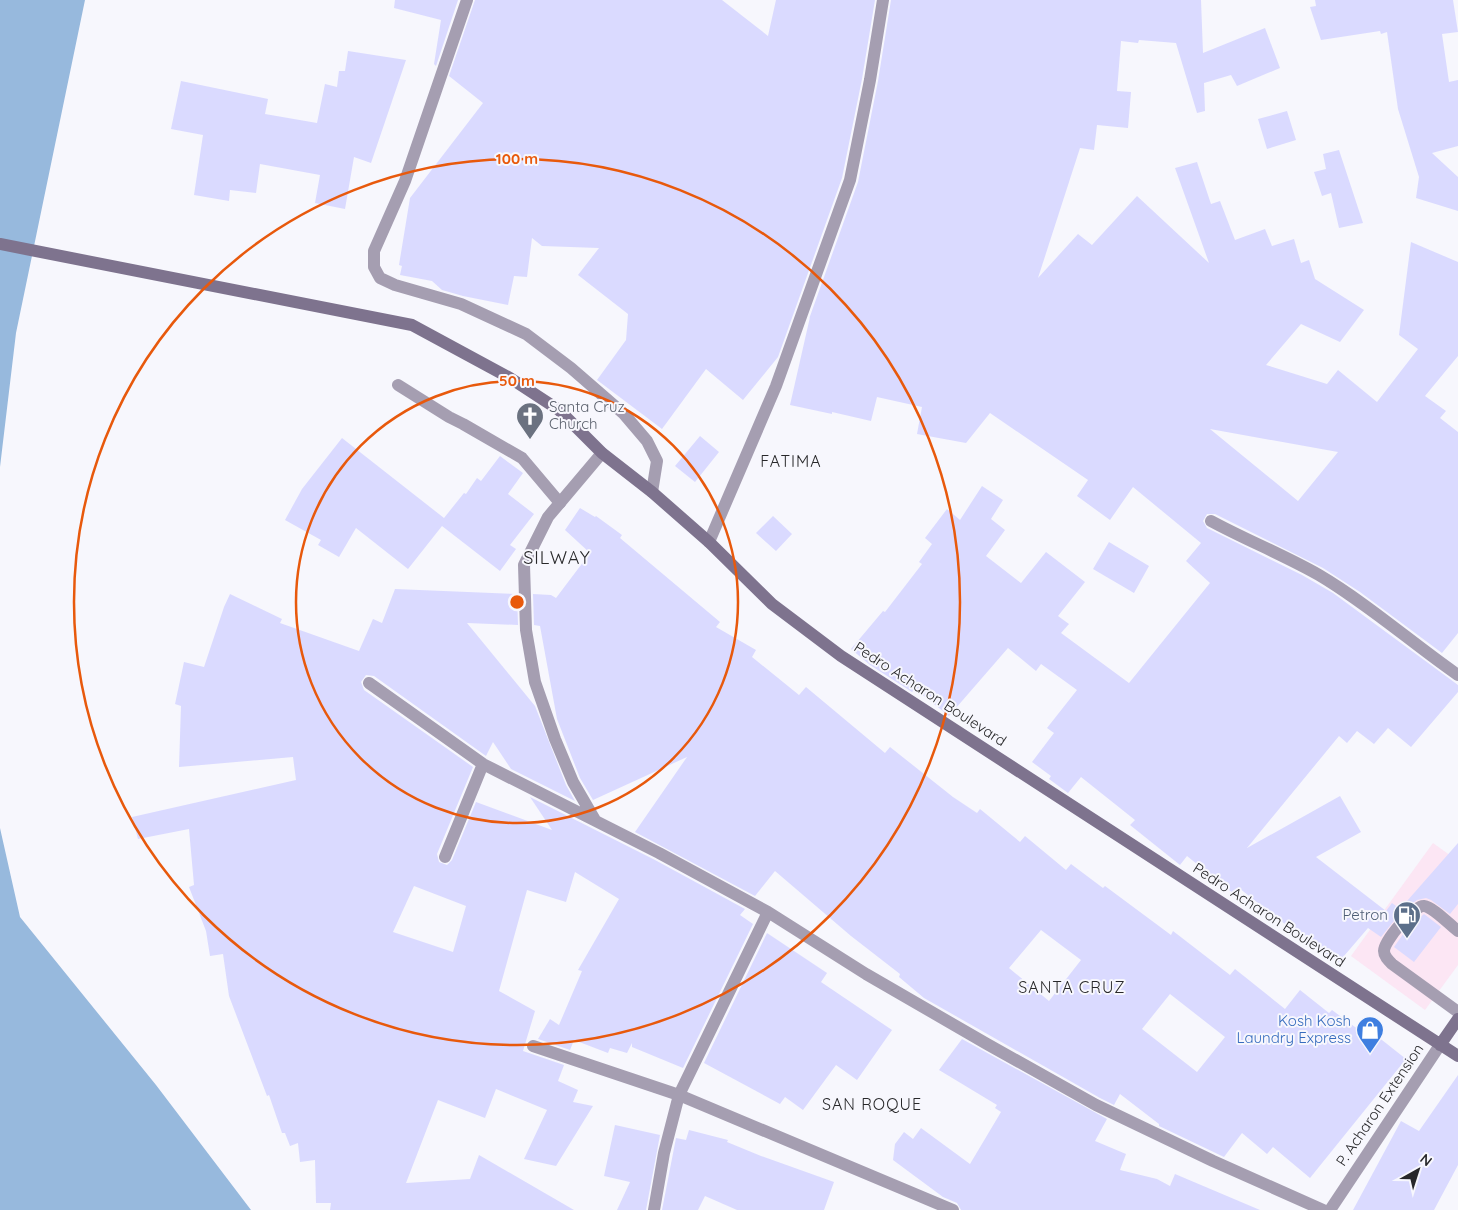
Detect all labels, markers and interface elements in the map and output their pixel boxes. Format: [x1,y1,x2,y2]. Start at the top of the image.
text: 100 m [496,149,538,168]
text: 50 m [499,371,535,390]
place label: Santa Cruz Church [549,397,625,433]
church icon: Santa Cruz Church [515,401,545,440]
district label: FATIMA [760,451,822,471]
district label: SILWAY [523,546,591,569]
centre of rings [508,593,526,611]
street label: Pedro Acharon Boulevard [851,637,1010,750]
street label: Pedro Acharon Boulevard [1190,858,1349,971]
fuel station icon: Petron [1392,900,1422,939]
place label: Petron [1342,905,1388,924]
district label: SANTA CRUZ [1018,977,1126,997]
place label: Kosh Kosh Laundry Express [1237,1011,1351,1047]
shop icon: Kosh Kosh Laundry Express [1355,1015,1385,1054]
street label: P. Acharon Extension [1332,1040,1428,1169]
district label: SAN ROQUE [822,1094,922,1114]
north arrow [1393,1145,1443,1195]
text: N [1417,1150,1436,1170]

